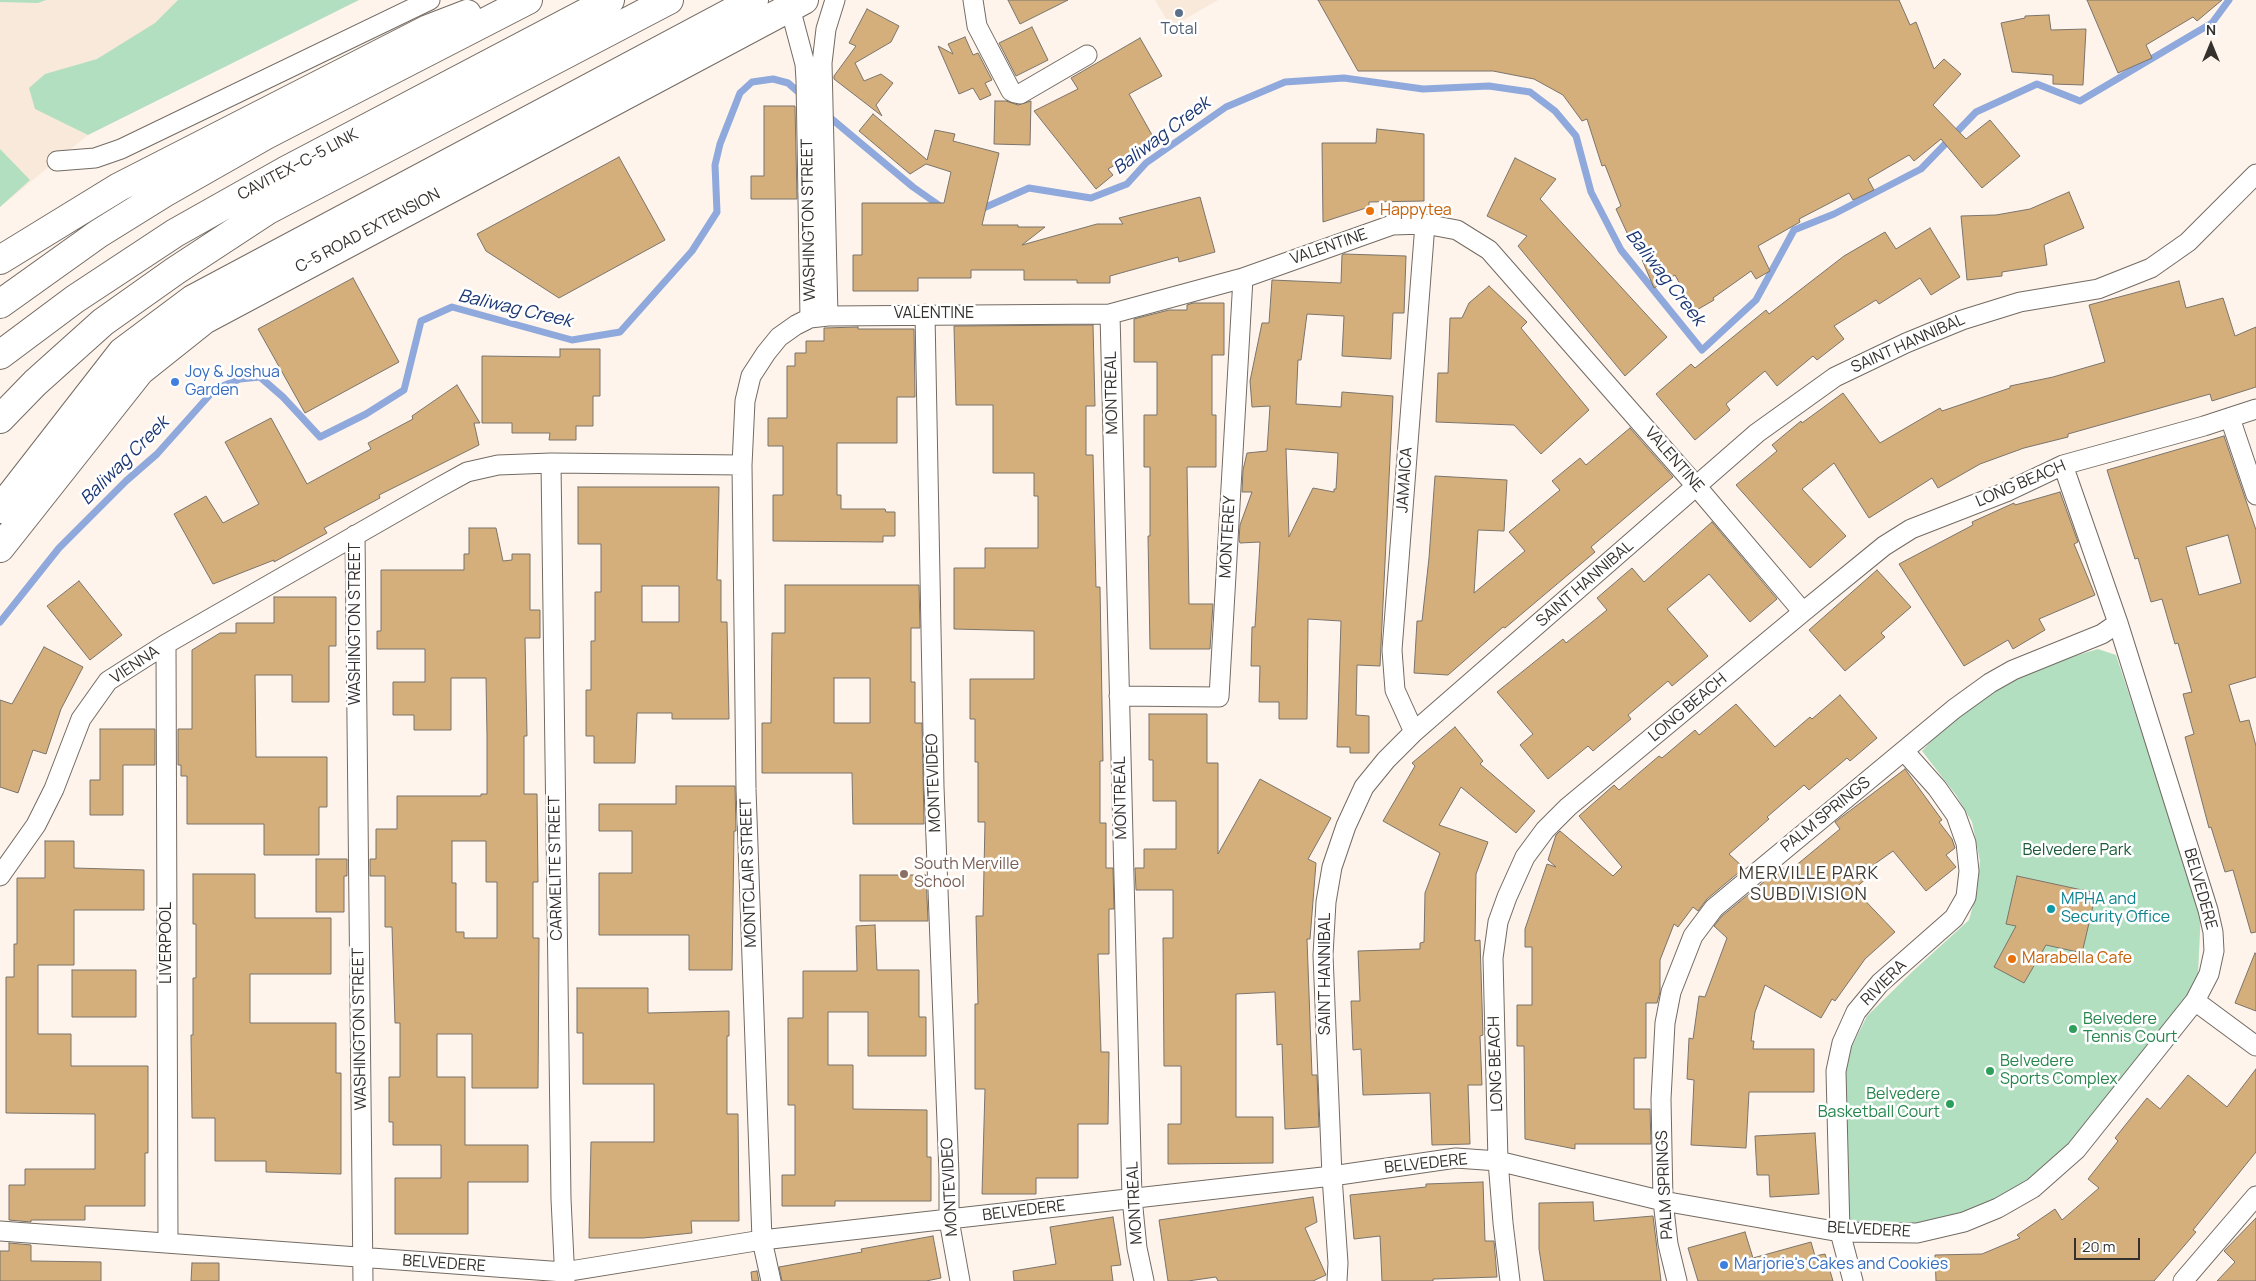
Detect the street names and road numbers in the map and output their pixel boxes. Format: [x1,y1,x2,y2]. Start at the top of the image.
street label: CAVITEX–C-5 LINK [235,125,361,205]
street label: WASHINGTON STREET [798,139,820,301]
street label: C-5 ROAD EXTENSION [292,185,444,277]
street label: VALENTINE [1288,225,1370,269]
street label: VALENTINE [894,304,974,324]
street label: SAINT HANNIBAL [1848,310,1968,378]
street label: MONTREAL [1102,351,1122,435]
street label: VALENTINE [1640,423,1708,497]
street label: JAMAICA [1393,447,1417,513]
street label: LONG BEACH [1973,456,2069,512]
street label: MONTEREY [1216,495,1240,579]
street label: SAINT HANNIBAL [1533,537,1637,631]
street label: WASHINGTON STREET [346,543,366,705]
street label: VIENNA [107,642,163,688]
street label: LONG BEACH [1645,670,1731,746]
street label: MONTEVIDEO [923,733,945,833]
street label: MONTREAL [1111,756,1131,840]
street label: PALM SPRINGS [1778,773,1874,857]
street label: CARMELITE STREET [545,795,567,941]
street label: MONTCLAIR STREET [737,798,761,948]
street label: BELVEDERE [2179,846,2221,932]
street label: LIVERPOOL [157,902,177,984]
street label: SAINT HANNIBAL [1316,913,1336,1035]
street label: WASHINGTON STREET [349,948,371,1110]
street label: RIVIERA [1857,956,1911,1010]
street label: LONG BEACH [1485,1016,1507,1112]
street label: PALM SPRINGS [1653,1130,1677,1240]
street label: MONTEVIDEO [938,1137,962,1237]
street label: BELVEDERE [1383,1150,1469,1178]
street label: MONTREAL [1123,1161,1147,1245]
street label: BELVEDERE [981,1196,1067,1226]
street label: BELVEDERE [1827,1218,1911,1242]
street label: BELVEDERE [402,1252,486,1276]

